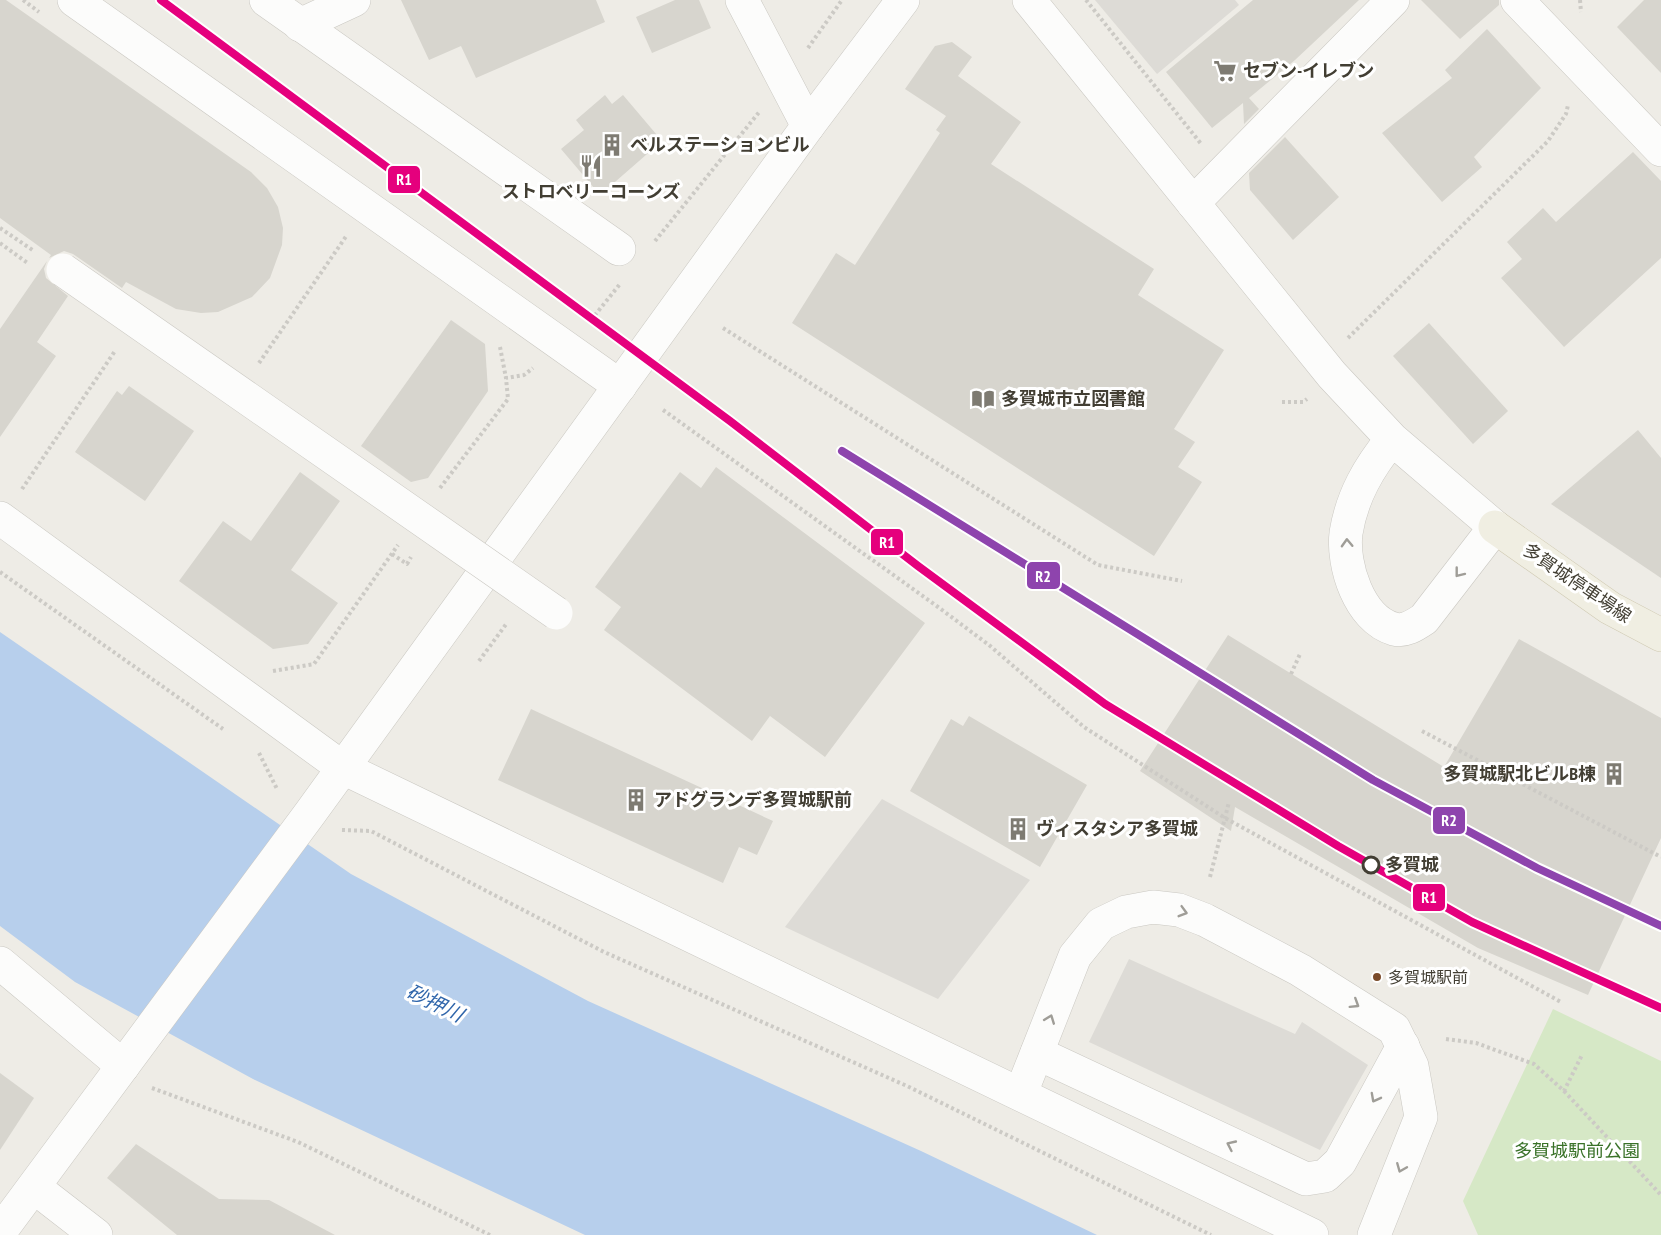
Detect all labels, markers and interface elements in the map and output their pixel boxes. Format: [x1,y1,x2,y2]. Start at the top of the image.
supermarket icon: セブン-イレブン [1212,58,1238,84]
place label: セブン-イレブン [1243,59,1374,82]
building icon: ベルステーションビル [599,132,625,158]
place label: ベルステーションビル [630,133,810,156]
restaurant icon: ストロベリーコーンズ [578,153,604,179]
line badge: R1 [387,165,421,194]
text: R1 [396,169,412,189]
place label: ストロベリーコーンズ [502,180,680,203]
library icon: 多賀城市立図書館 [970,386,996,412]
place label: 多賀城市立図書館 [1001,387,1145,410]
line badge: R1 [870,528,904,556]
text: R1 [879,532,895,552]
street label: 多賀城停車場線 [1519,538,1636,627]
one-way arrow [1340,539,1353,548]
line badge: R2 [1026,561,1061,590]
text: R2 [1035,566,1051,586]
one-way arrow [1456,567,1467,578]
building icon: 多賀城駅北ビルB棟 [1601,761,1627,787]
place label: 多賀城駅北ビルB棟 [1443,762,1596,785]
building icon: アドグランデ多賀城駅前 [623,787,649,813]
place label: アドグランデ多賀城駅前 [654,788,852,811]
line badge: R2 [1432,806,1466,835]
text: R2 [1441,810,1457,830]
building icon: ヴィスタシア多賀城 [1005,816,1031,842]
place label: ヴィスタシア多賀城 [1036,817,1198,840]
place label: 多賀城 [1385,853,1439,876]
marker: 多賀城 [1362,856,1380,874]
line badge: R1 [1412,883,1446,912]
text: R1 [1421,887,1437,907]
one-way arrow [1177,905,1188,917]
place label: 多賀城駅前 [1388,967,1468,987]
marker: 多賀城駅前 [1371,971,1383,983]
water label: 砂押川 [402,978,469,1029]
one-way arrow [1349,996,1359,1008]
one-way arrow [1043,1015,1056,1025]
one-way arrow [1371,1091,1382,1102]
park label: 多賀城駅前公園 [1514,1139,1640,1162]
one-way arrow [1227,1140,1238,1152]
one-way arrow [1396,1162,1408,1173]

